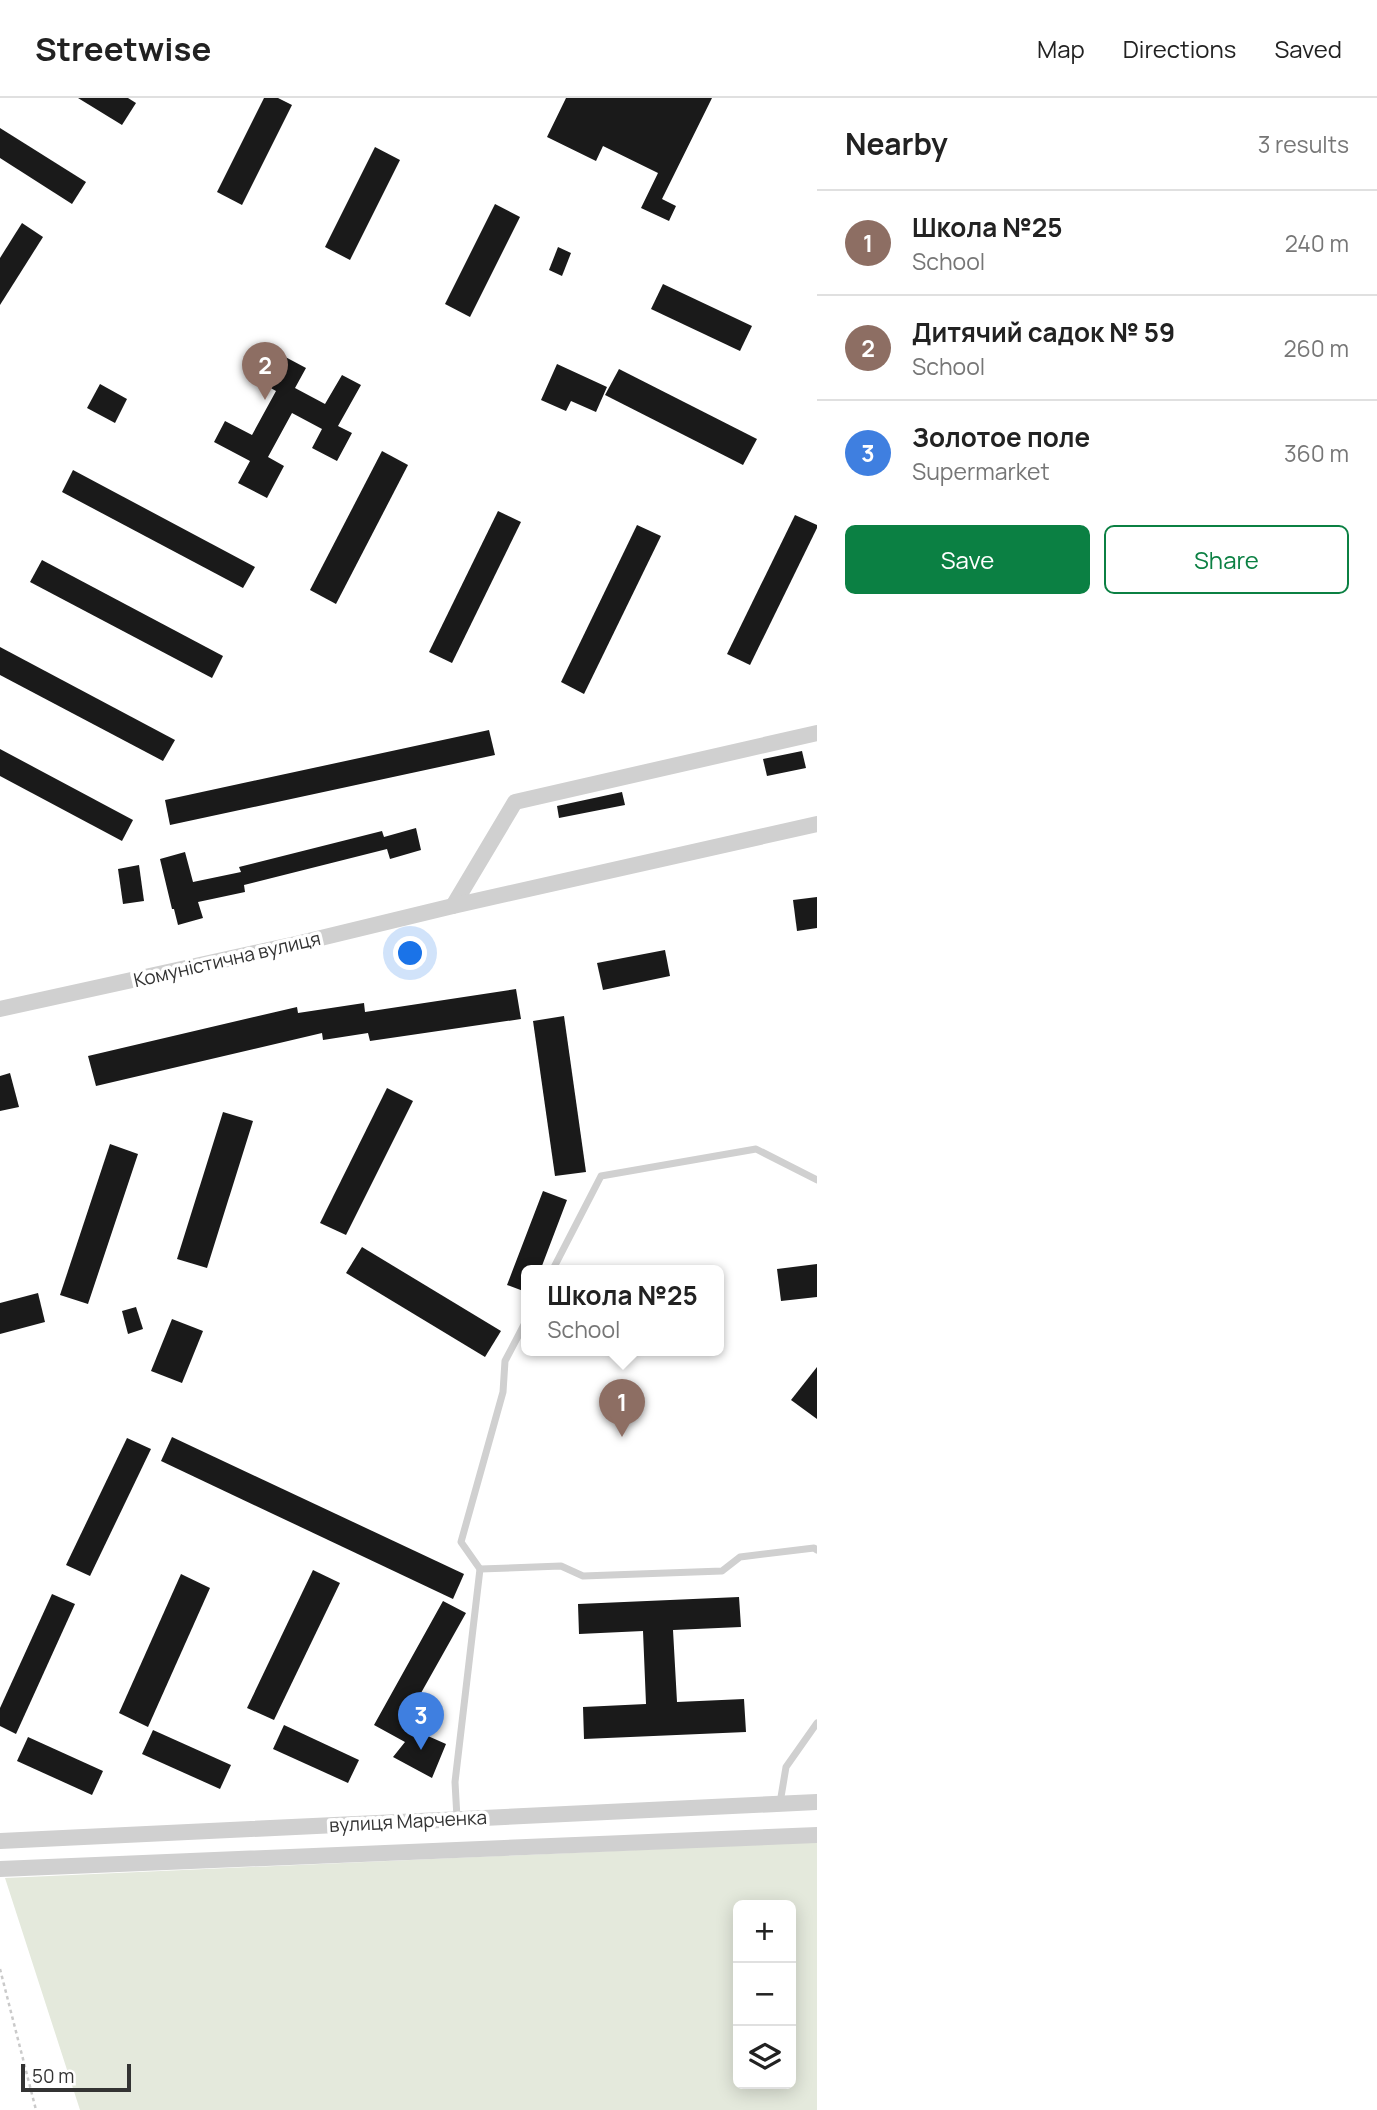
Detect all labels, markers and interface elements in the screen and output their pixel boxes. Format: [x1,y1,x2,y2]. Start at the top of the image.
text: Streetwise [35,26,211,71]
text: Map [1037,32,1085,65]
text: Directions [1123,32,1236,65]
text: Saved [1274,32,1342,65]
text: Nearby [845,123,948,164]
text: 3 results [1258,128,1349,160]
text: Школа №25 [912,209,1062,245]
text: 1 [863,227,873,259]
text: 240 m [1285,227,1349,259]
text: School [912,245,985,277]
text: Дитячий садок № 59 [912,314,1175,350]
text: 2 [861,332,875,364]
text: 260 m [1283,332,1349,364]
pin: 2 [242,342,288,400]
text: School [912,350,985,382]
text: Золотое поле [912,419,1090,455]
text: 3 [861,437,875,469]
text: 360 m [1284,437,1349,469]
text: Supermarket [912,455,1050,487]
button: Save [845,525,1090,594]
button: Share [1104,525,1349,594]
street label: Комуністична вулиця [131,925,323,993]
your location [393,936,427,970]
popup [521,1265,724,1356]
text: Школа №25 [547,1277,698,1313]
text: School [547,1313,620,1345]
pin: 1 [599,1379,645,1437]
pin: 3 [398,1692,444,1750]
street label: вулиця Марченка [328,1804,488,1838]
map controls [733,1900,796,2089]
button: + [733,1900,796,1963]
button: − [733,1963,796,2026]
button: layers [733,2026,796,2089]
scale bar [21,2061,131,2093]
text: 50 m [32,2063,74,2089]

